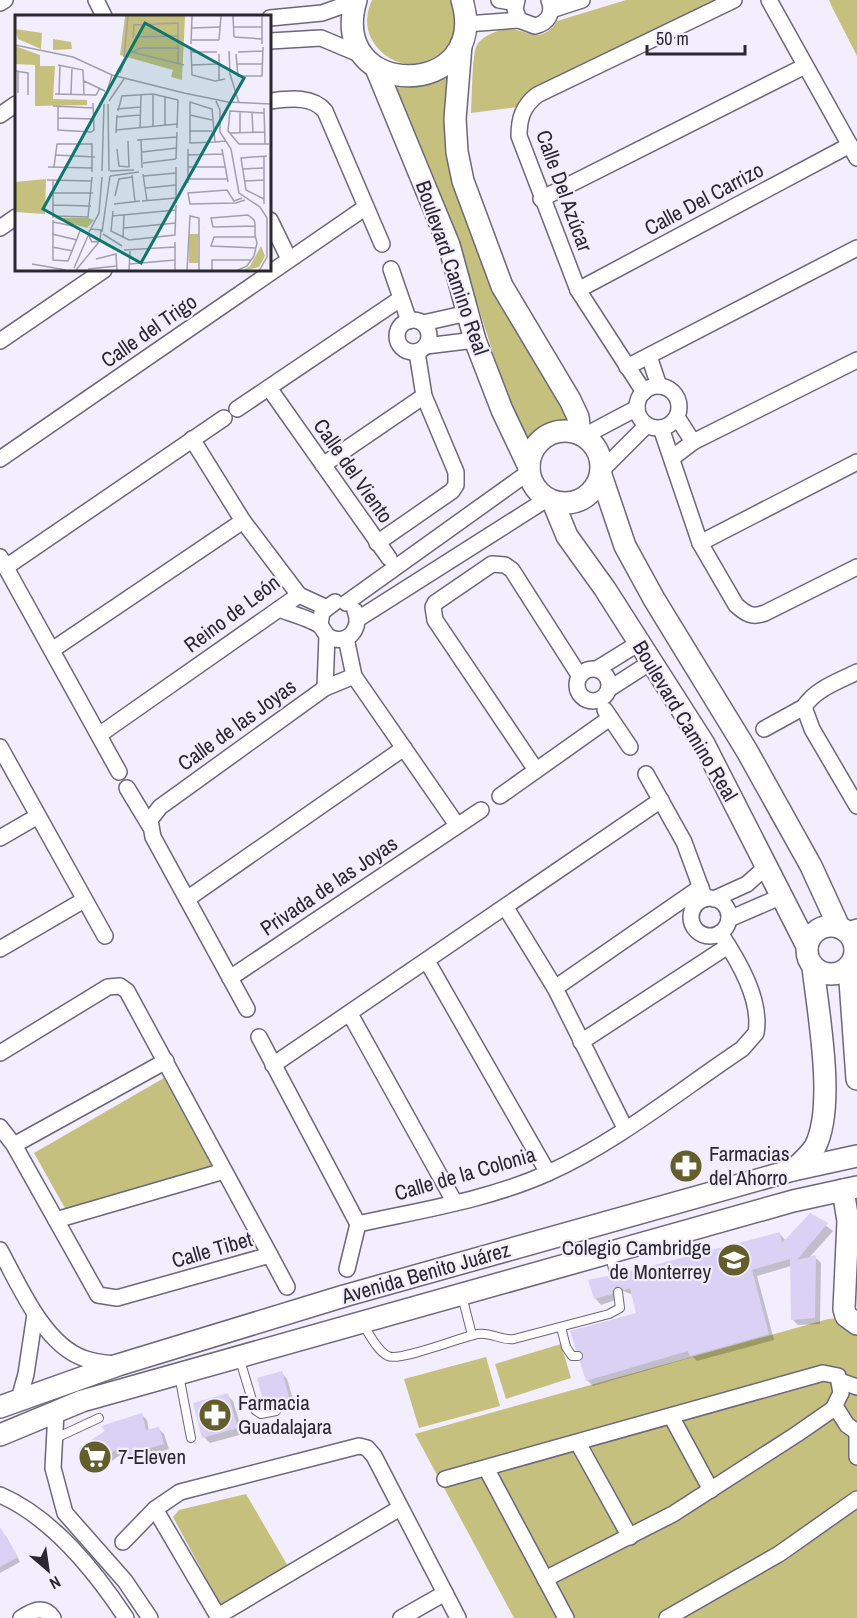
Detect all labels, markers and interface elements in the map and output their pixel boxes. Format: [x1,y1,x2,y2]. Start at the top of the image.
inset map [15,15,272,272]
scale bar [647,18,744,56]
text: 50 m [656,26,689,51]
street label: Calle Del Azúcar [529,126,600,256]
street label: Calle Del Carrizo [639,155,768,242]
street label: Boulevard Camino Real [409,177,496,359]
street label: Calle del Trigo [95,287,203,374]
street label: Calle del Viento [307,413,400,529]
street label: Reino de León [178,568,286,659]
street label: Boulevard Camino Real [626,635,745,807]
street label: Calle de las Joyas [172,672,302,777]
street label: Privada de las Joyas [254,829,403,942]
street label: Calle de la Colonia [391,1139,539,1208]
place label: Farmacias del Ahorro [709,1139,790,1192]
pharmacy icon: Farmacias del Ahorro [668,1148,704,1184]
street label: Calle Tibet [168,1224,256,1275]
place label: Colegio Cambridge de Monterrey [562,1233,711,1286]
street label: Avenida Benito Juárez [337,1235,514,1311]
school or university icon: Colegio Cambridge de Monterrey [716,1242,752,1278]
place label: Farmacia Guadalajara [238,1388,332,1441]
pharmacy icon: Farmacia Guadalajara [197,1397,233,1433]
supermarket icon: 7-Eleven [77,1439,113,1475]
place label: 7-Eleven [118,1442,186,1471]
north arrow [18,1540,78,1600]
text: N [46,1571,65,1595]

